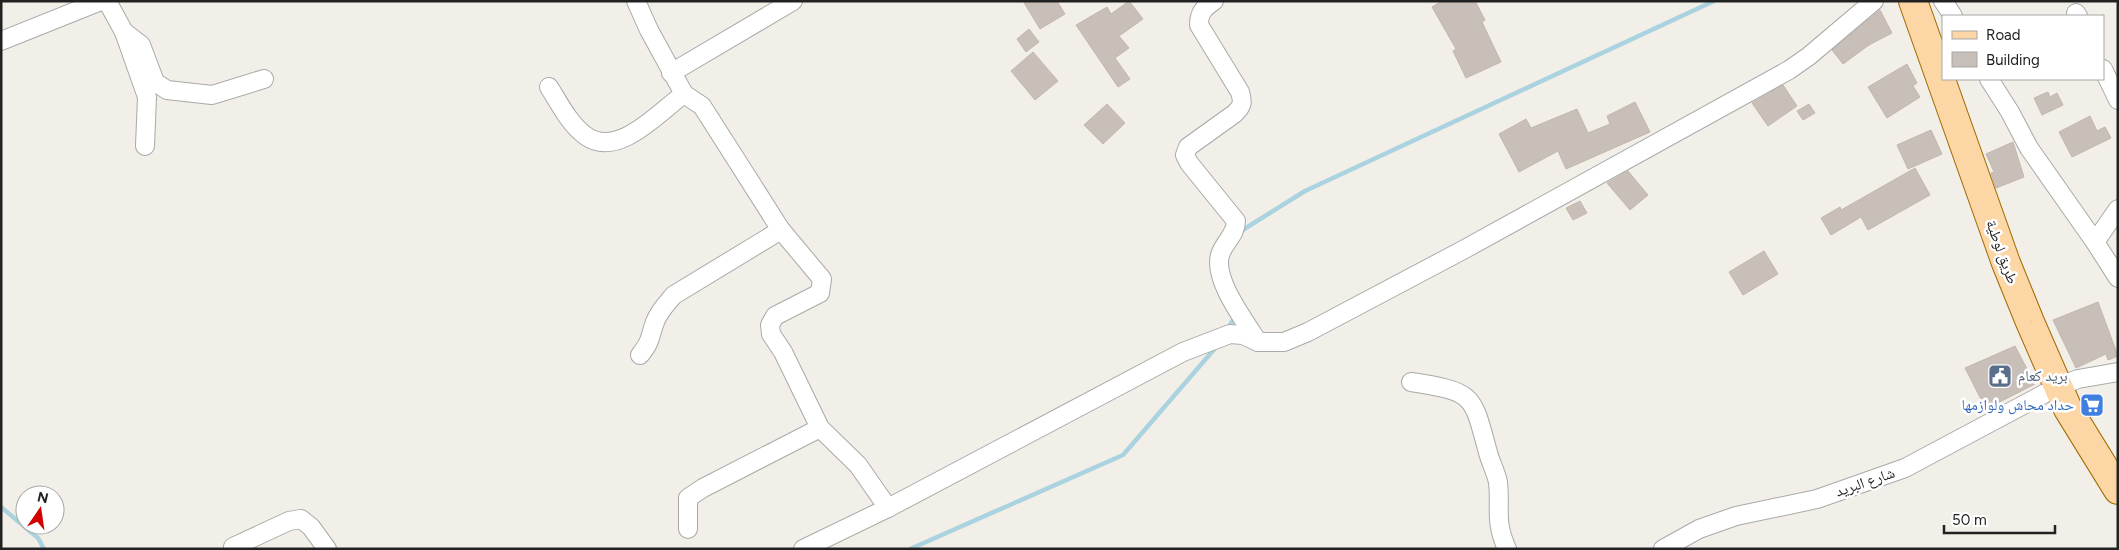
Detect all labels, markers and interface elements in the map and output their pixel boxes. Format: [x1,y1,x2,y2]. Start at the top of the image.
legend [1942,15,2104,80]
text: Road [1986,26,2021,44]
text: Building [1986,51,2040,69]
street label: طريق لوطية [1981,218,2022,287]
public building icon: بريد كعام [1987,363,2013,389]
place label: بريد كعام [2018,367,2068,386]
supermarket icon: حداد محاش ولوازمها [2079,392,2105,418]
place label: حداد محاش ولوازمها [1961,396,2074,415]
street label: شارع البريد [1833,463,1898,501]
north arrow [15,485,65,535]
text: N [36,488,50,507]
scale bar [1944,502,2055,534]
text: 50 m [1952,511,1987,529]

